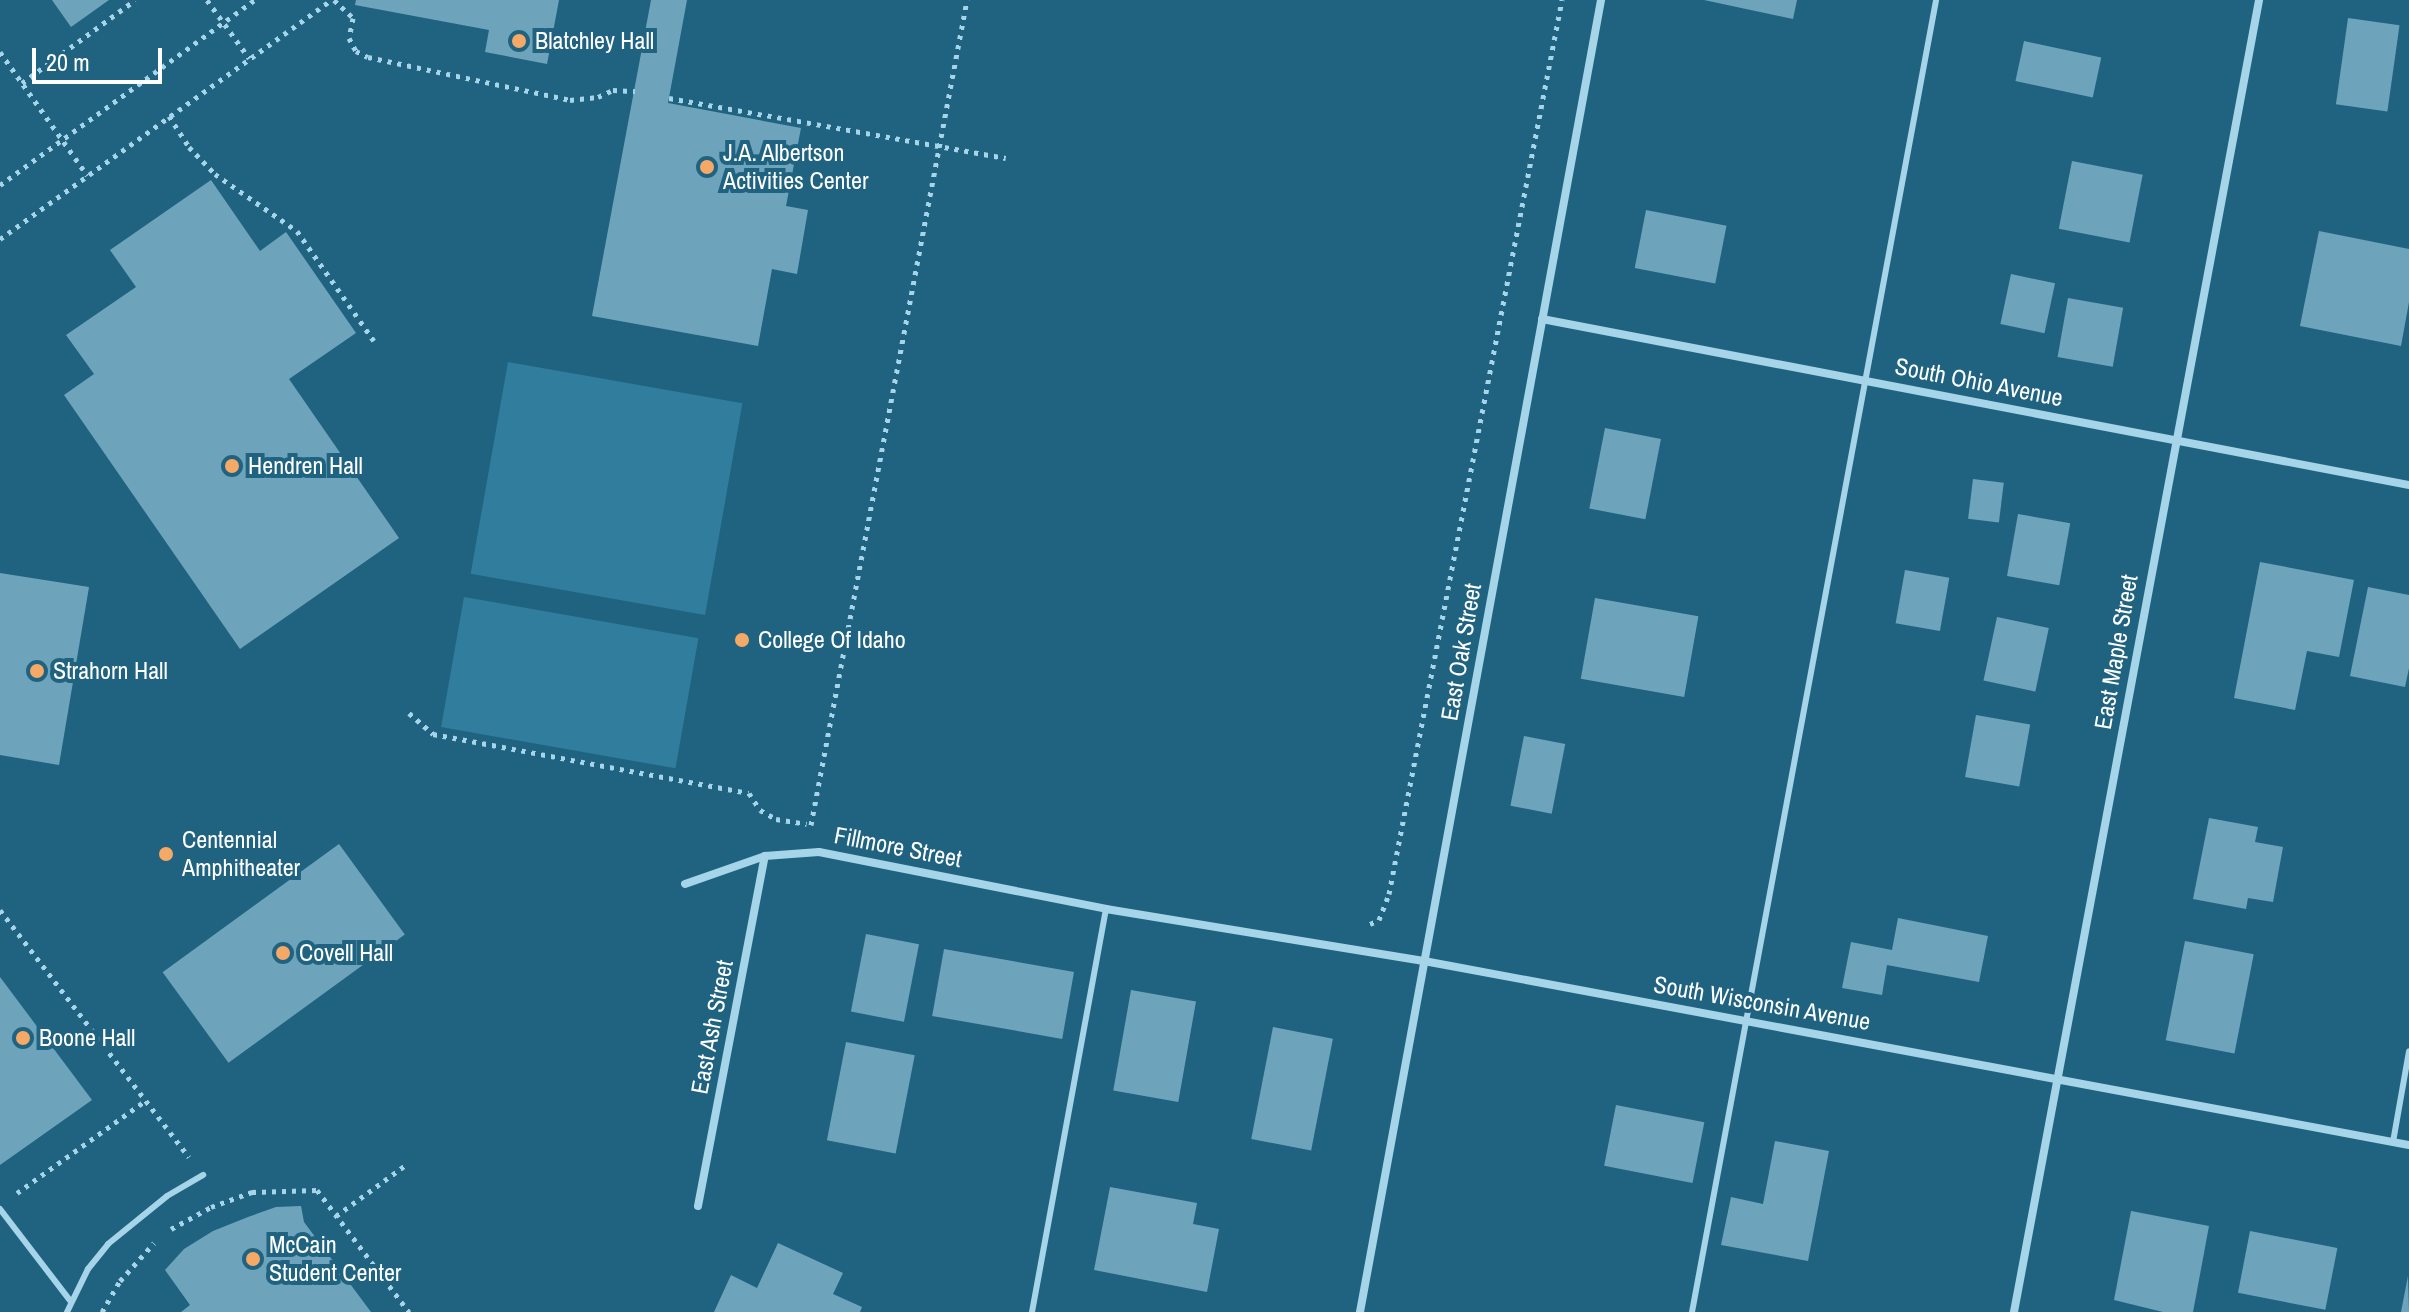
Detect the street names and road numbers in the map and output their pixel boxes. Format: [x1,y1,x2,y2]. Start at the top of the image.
street label: South Ohio Avenue [1892,352,2066,412]
street label: East Maple Street [2088,572,2144,732]
street label: East Oak Street [1435,581,1487,723]
street label: Fillmore Street [832,821,964,873]
street label: East Ash Street [685,957,739,1097]
street label: South Wisconsin Avenue [1651,970,1873,1036]

